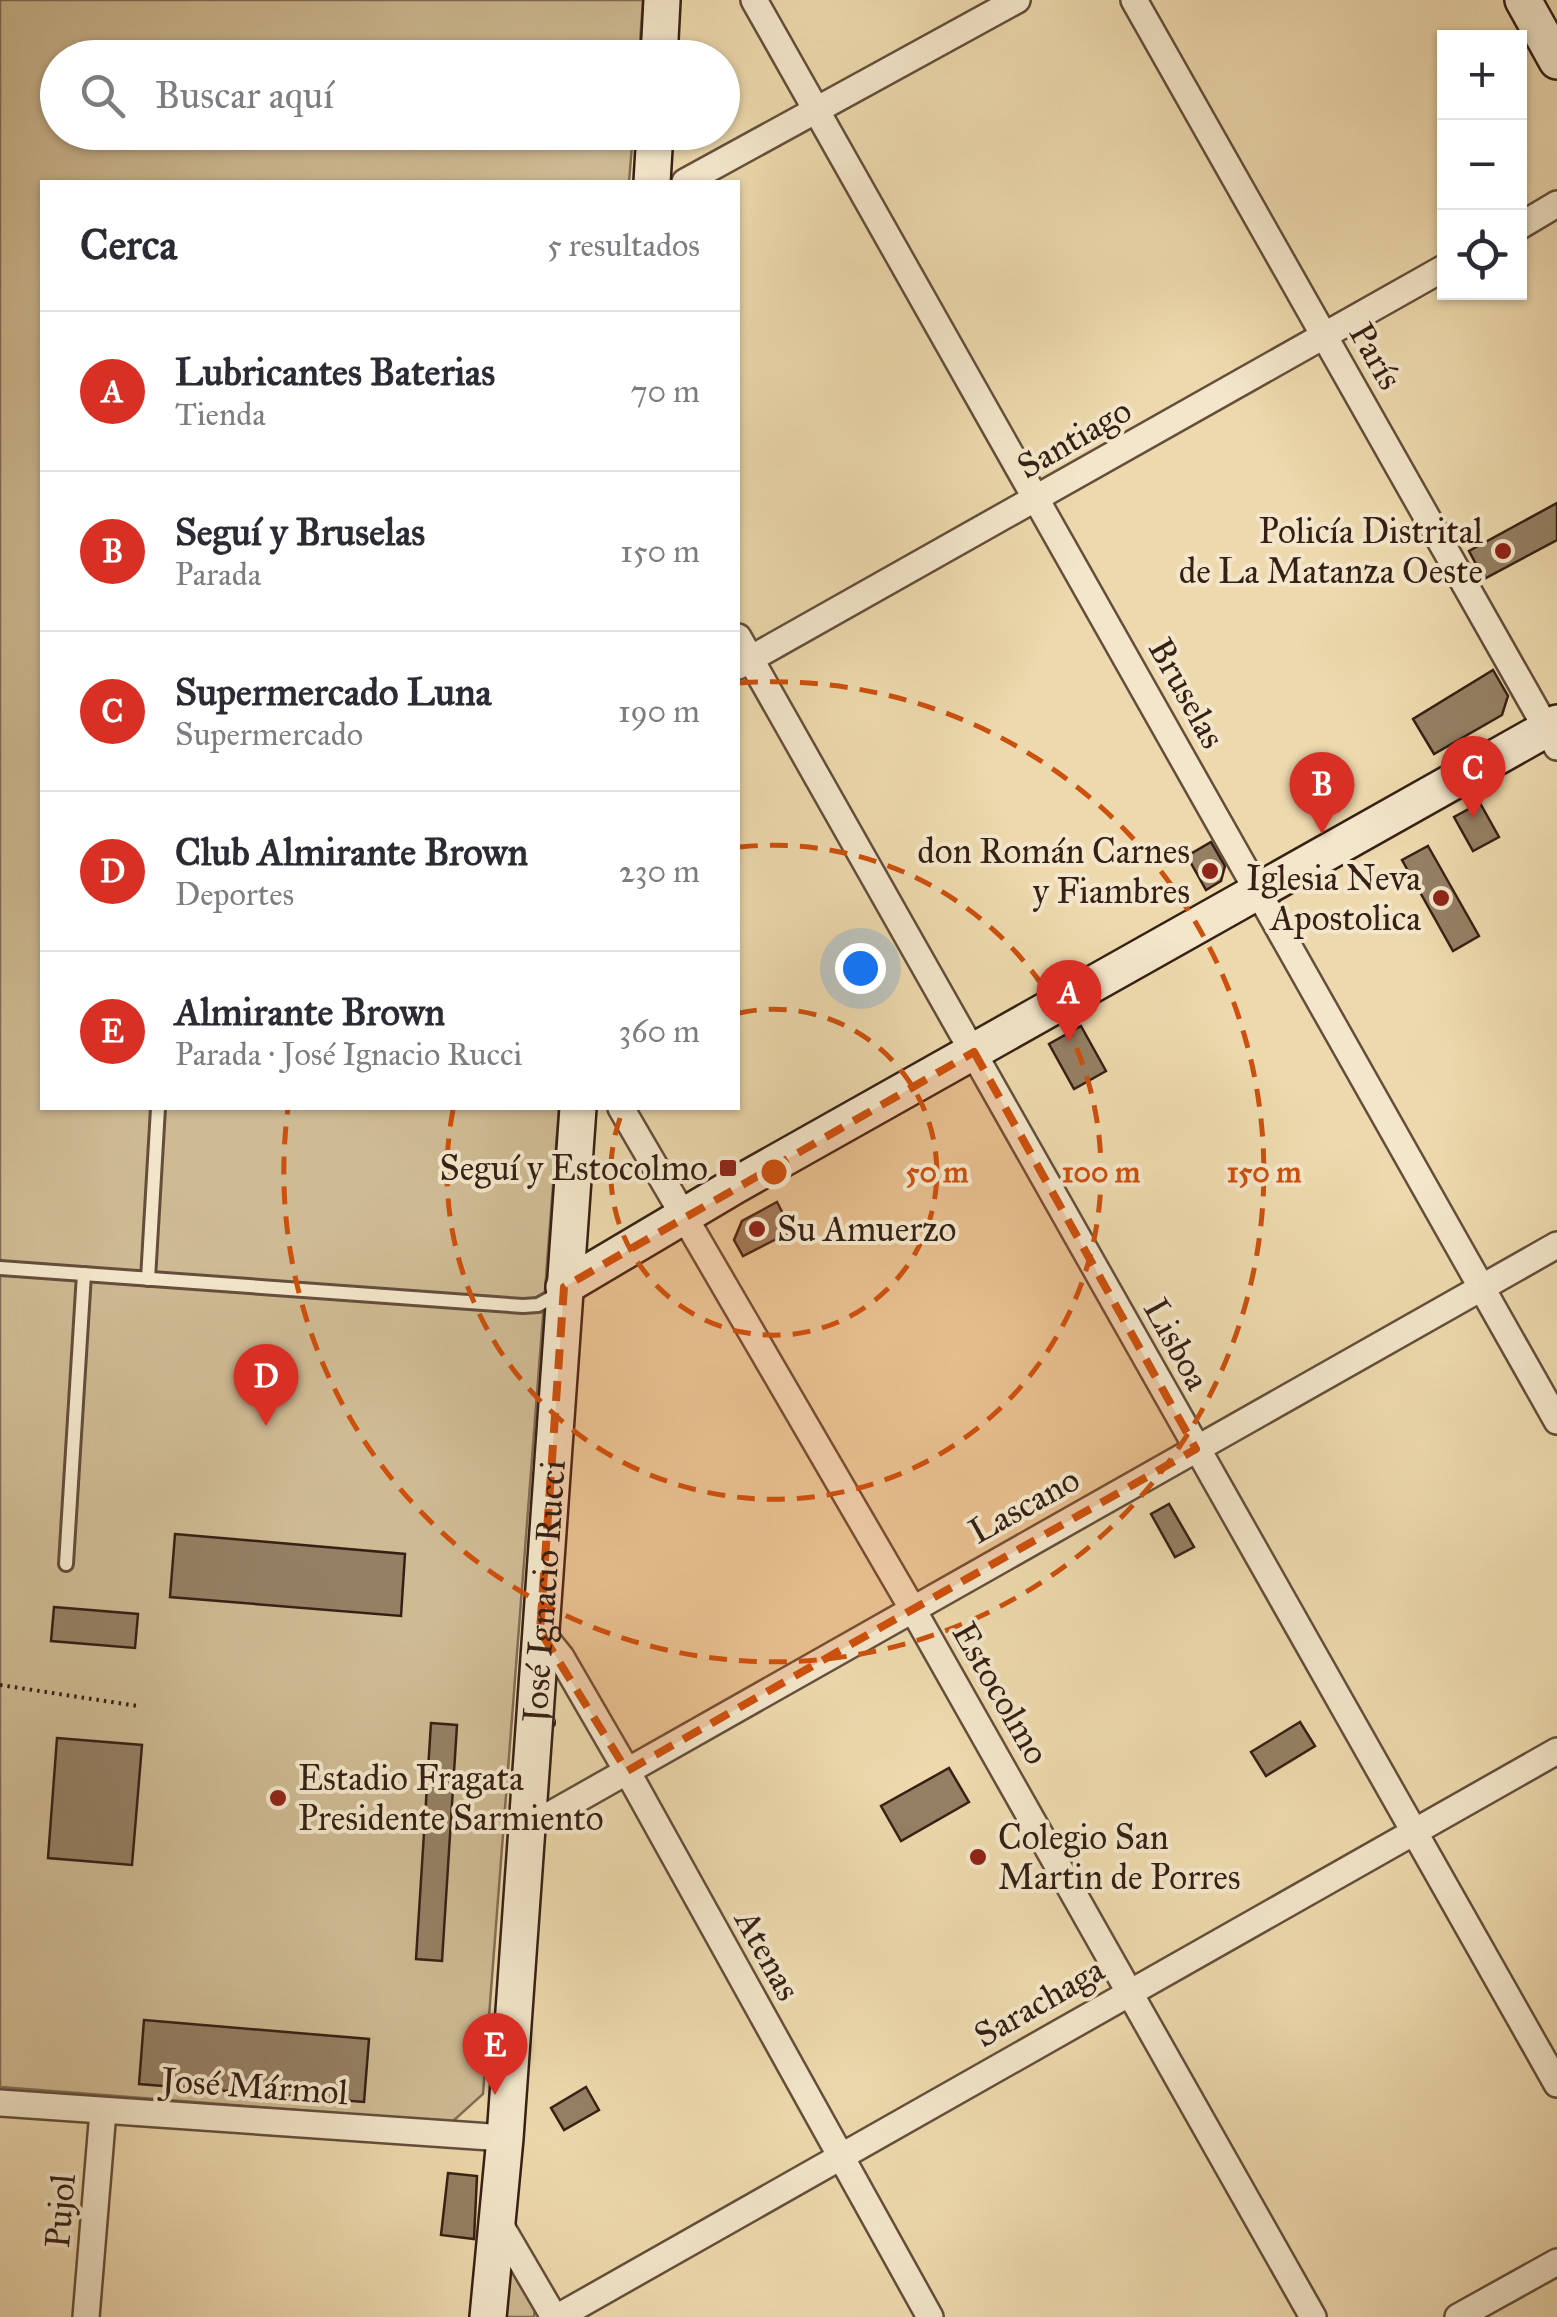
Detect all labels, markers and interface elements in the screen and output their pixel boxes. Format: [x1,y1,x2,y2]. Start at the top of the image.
map controls [1437,30,1527,300]
button: + [1437,30,1527,120]
search box [40,40,740,150]
icon: search [75,68,130,123]
text: Buscar aquí [155,72,334,118]
button: − [1437,120,1527,210]
button: locate [1437,210,1527,300]
text: Cerca [80,219,177,271]
text: 5 resultados [547,226,700,265]
street label: París [1340,315,1412,397]
text: Lubricantes Baterias [175,349,495,395]
text: A [102,372,123,411]
text: 70 m [631,372,700,411]
street label: Santiago [1009,389,1139,488]
text: Tienda [175,395,266,434]
text: Seguí y Bruselas [175,509,425,555]
place label: Policía Distrital de La Matanza Oeste [1179,510,1484,593]
text: B [102,532,123,571]
text: 150 m [620,532,700,571]
marker: Policía Distrital de La Matanza Oeste [1492,540,1514,562]
text: Parada [175,555,261,594]
street label: Bruselas [1139,631,1234,756]
text: Supermercado Luna [175,669,492,715]
text: C [102,692,123,731]
text: 190 m [618,692,700,731]
text: Supermercado [175,715,363,754]
pin: C [1440,736,1506,818]
pin: B [1290,752,1354,834]
text: Club Almirante Brown [175,829,528,875]
place label: don Román Carnes y Fiambres [917,830,1190,913]
text: D [100,852,125,891]
text: 230 m [619,852,700,891]
place label: Iglesia Neva Apostolica [1246,857,1421,940]
marker: don Román Carnes y Fiambres [1199,860,1221,882]
text: Deportes [175,875,294,914]
marker: Iglesia Neva Apostolica [1430,887,1452,909]
your location [835,943,886,994]
pin: A [1036,960,1102,1042]
text: Almirante Brown [175,989,445,1035]
text: E [101,1012,124,1051]
text: 360 m [618,1012,700,1051]
text: Parada · José Ignacio Rucci [175,1035,522,1074]
place label: Seguí y Estocolmo [440,1147,708,1190]
centre of rings [756,1154,792,1190]
text: 50 m [905,1154,969,1190]
text: 100 m [1062,1154,1141,1190]
text: 150 m [1227,1154,1302,1190]
marker: Seguí y Estocolmo [717,1157,739,1179]
place label: Su Amuerzo [777,1208,957,1251]
marker: Su Amuerzo [746,1218,768,1240]
street label: Lisboa [1134,1291,1219,1398]
pin: D [234,1344,298,1426]
street label: José Ignacio Rucci [513,1458,575,1728]
street label: Lascano [961,1458,1087,1553]
street label: Estocolmo [943,1614,1059,1772]
place label: Estadio Fragata Presidente Sarmiento [298,1757,604,1840]
marker: Estadio Fragata Presidente Sarmiento [267,1787,289,1809]
place label: Colegio San Martin de Porres [998,1816,1241,1899]
marker: Colegio San Martin de Porres [967,1846,989,1868]
street label: Atenas [724,1901,810,2008]
street label: Sarachaga [967,1948,1112,2057]
pin: E [462,2012,528,2095]
street label: José Mármol [156,2058,350,2114]
street label: Pujol [36,2172,85,2250]

